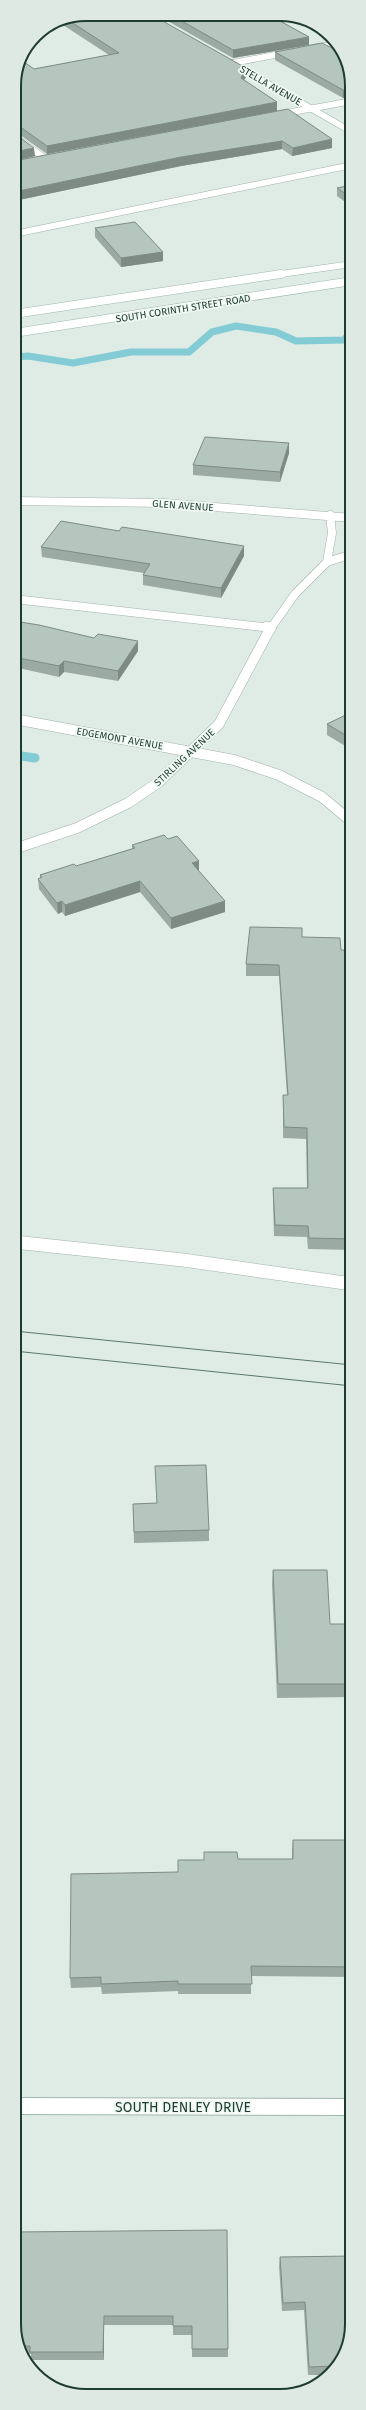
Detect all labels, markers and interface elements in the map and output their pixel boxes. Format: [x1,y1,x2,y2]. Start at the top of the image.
street label: STELLA AVENUE [237,63,304,108]
street label: SOUTH CORINTH STREET ROAD [115,292,251,326]
street label: GLEN AVENUE [152,498,214,514]
street label: EDGEMONT AVENUE [75,725,164,753]
street label: STIRLING AVENUE [152,727,217,789]
street label: SOUTH DENLEY DRIVE [115,2099,251,2116]

